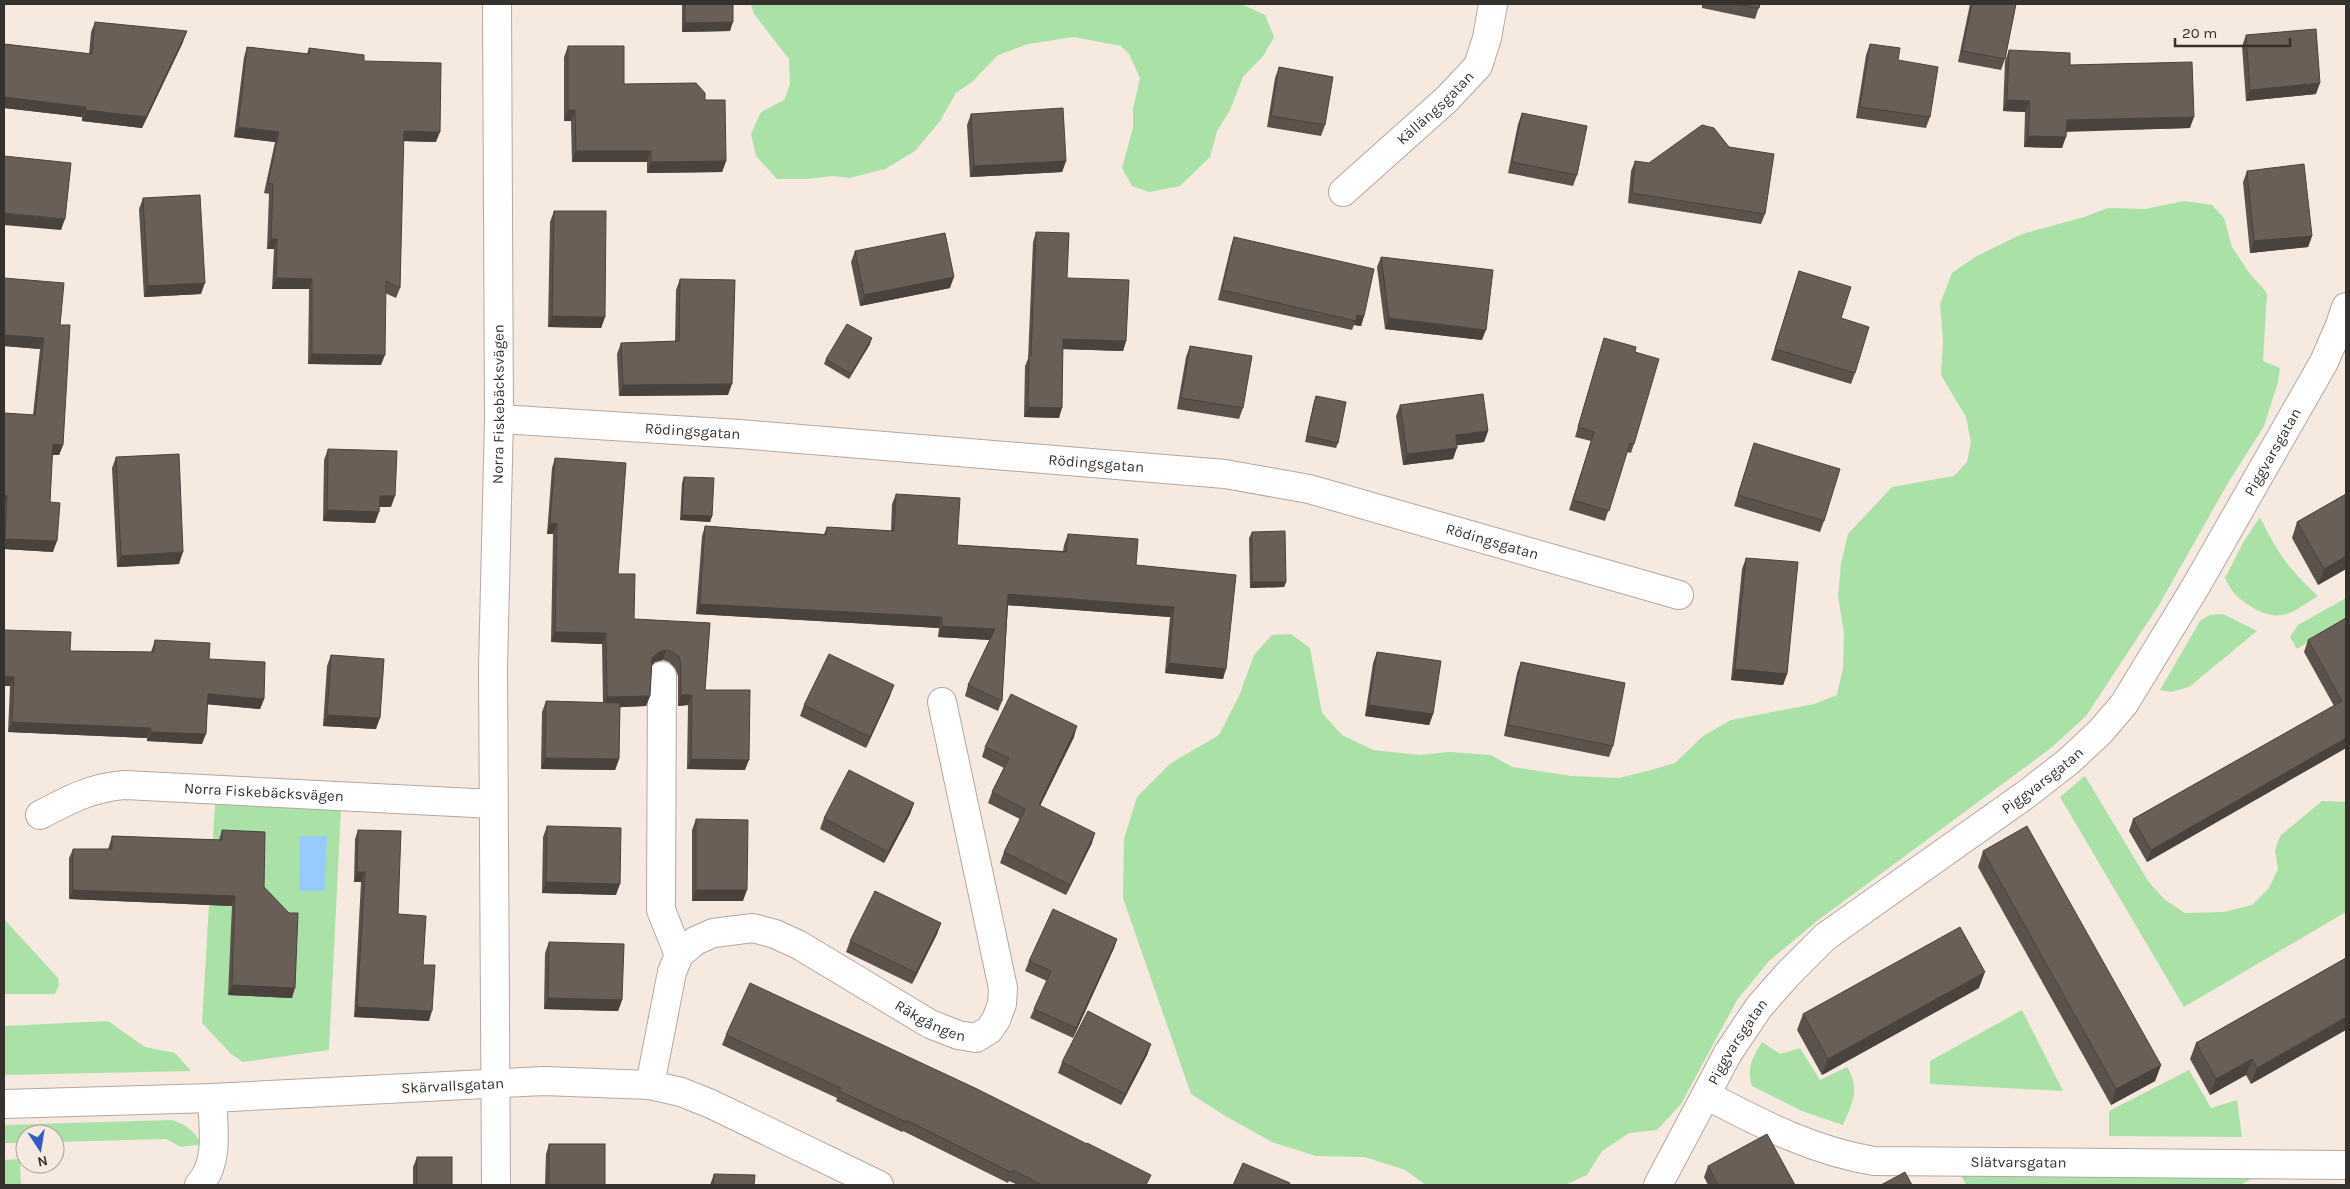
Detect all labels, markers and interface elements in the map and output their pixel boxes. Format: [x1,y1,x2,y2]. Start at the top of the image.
scale bar [2175,15,2290,47]
text: 20 m [2182,24,2217,42]
street label: Källängsgatan [1393,67,1478,148]
street label: Norra Fiskebäcksvägen [488,324,508,484]
street label: Piggvarsgatan [2240,405,2305,499]
street label: Rödingsgatan [644,419,741,443]
street label: Rödingsgatan [1048,451,1145,476]
street label: Rödingsgatan [1444,520,1541,563]
street label: Piggvarsgatan [1998,743,2087,818]
street label: Norra Fiskebäcksvägen [184,779,344,805]
street label: Piggvarsgatan [1704,995,1771,1088]
street label: Räkgången [892,996,967,1045]
street label: Skärvallsgatan [401,1074,505,1097]
north arrow [15,1124,65,1174]
text: N [36,1152,49,1171]
street label: Slätvarsgatan [1971,1153,2067,1172]

